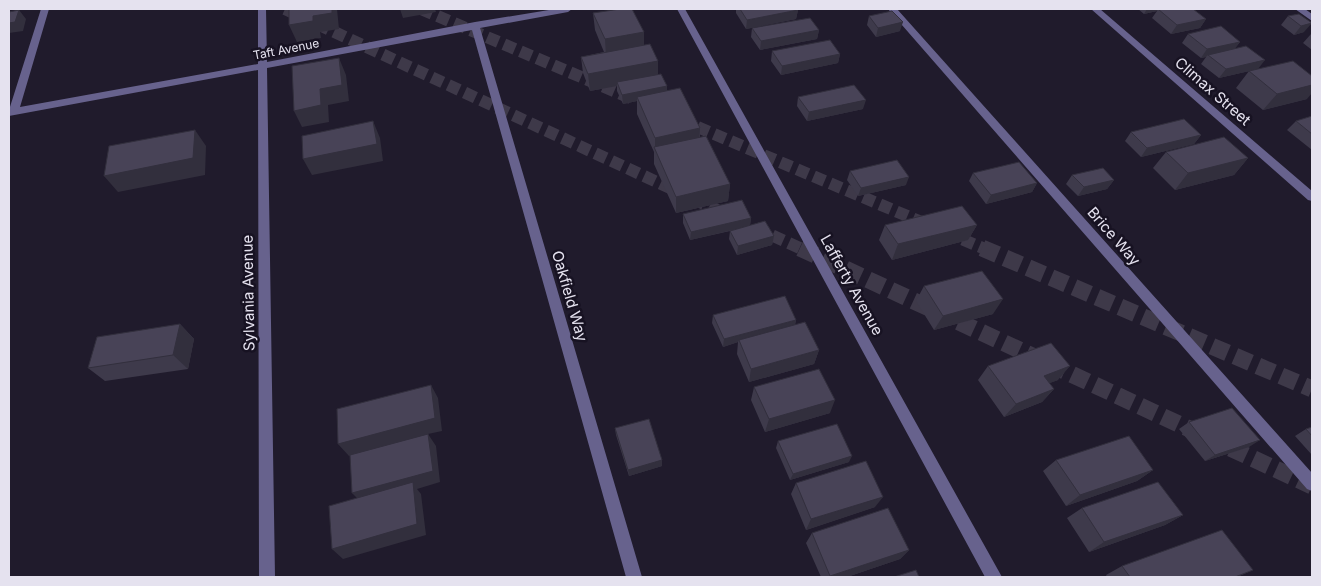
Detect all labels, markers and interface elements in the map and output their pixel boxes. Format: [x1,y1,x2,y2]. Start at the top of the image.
street label: Taft Avenue [252,35,320,63]
street label: Climax Street [1171,53,1255,129]
street label: Brice Way [1083,203,1145,270]
street label: Lafferty Avenue [817,231,887,339]
street label: Sylvania Avenue [237,235,259,351]
street label: Oakfield Way [548,248,592,344]

